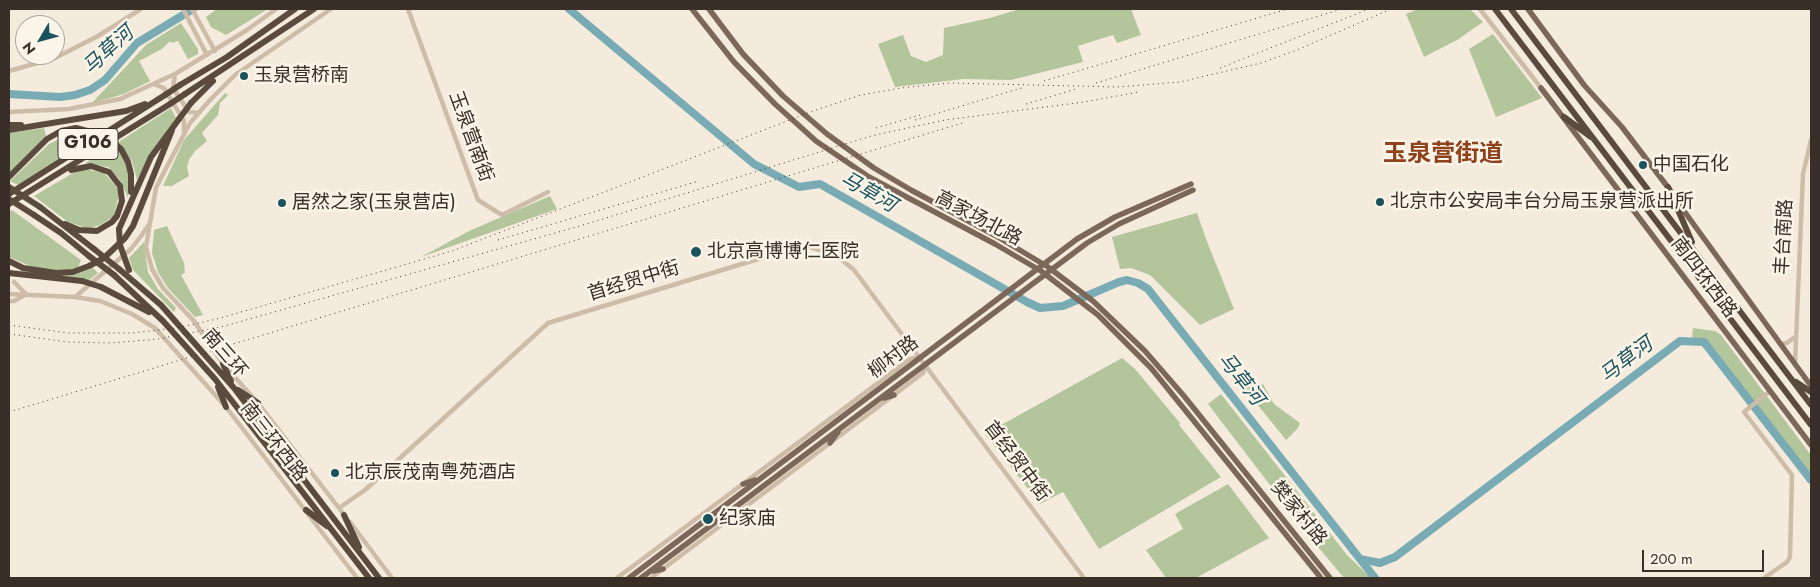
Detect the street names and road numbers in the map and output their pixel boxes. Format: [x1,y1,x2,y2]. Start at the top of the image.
street label: 玉泉营南街 [443,88,497,186]
road number: G106 [58,128,118,160]
street label: 高家场北路 [931,187,1025,251]
street label: 丰台南路 [1772,198,1798,276]
street label: 南四环西路 [1665,233,1741,323]
street label: 首经贸中街 [585,257,683,307]
street label: 南三环 [197,325,251,383]
street label: 柳村路 [864,332,924,384]
street label: 南三环西路 [235,398,311,486]
street label: 首经贸中街 [978,417,1054,507]
street label: 樊家村路 [1265,477,1331,551]

